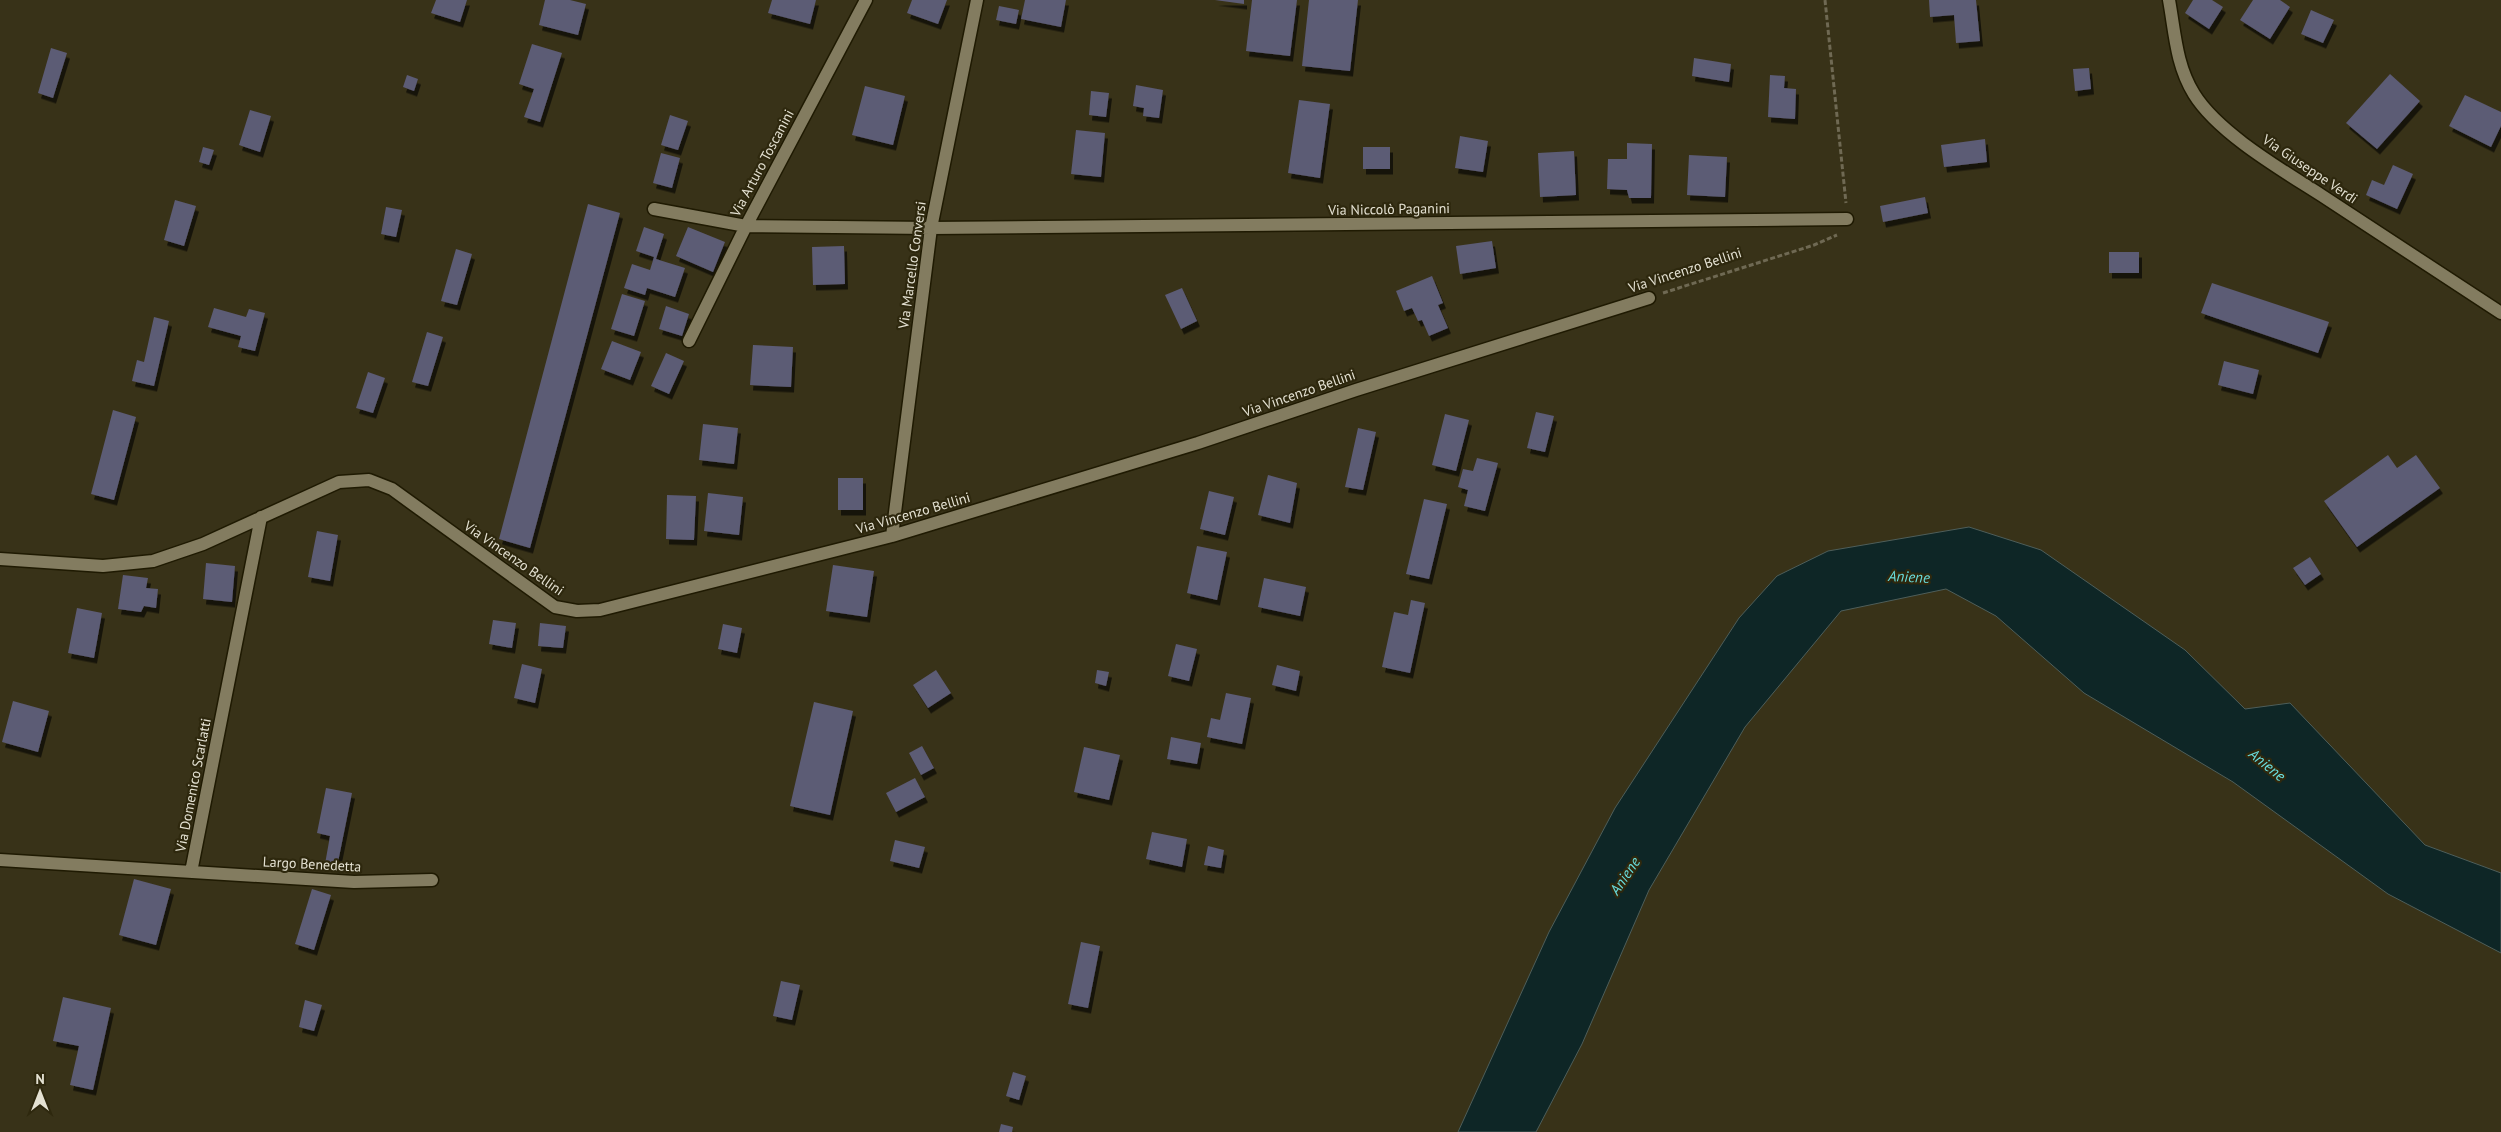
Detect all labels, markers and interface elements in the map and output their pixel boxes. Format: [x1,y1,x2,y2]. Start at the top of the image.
street label: Via Arturo Toscanini [726,106,798,220]
street label: Via Giuseppe Verdi [2258,130,2361,208]
street label: Via Niccolò Paganini [1327,199,1450,219]
street label: Via Marcello Conversi [894,200,930,331]
street label: Via Vincenzo Bellini [1625,243,1744,297]
street label: Via Vincenzo Bellini [1239,365,1358,421]
street label: Via Vincenzo Bellini [853,488,972,538]
street label: Via Vincenzo Bellini [460,516,567,599]
water label: Aniene [1887,566,1930,587]
street label: Via Domenico Scarlatti [171,717,215,854]
water label: Aniene [2244,743,2290,785]
street label: Largo Benedetta [262,852,362,876]
water label: Aniene [1604,853,1644,899]
north arrow [15,1067,65,1117]
text: N [35,1070,45,1088]

